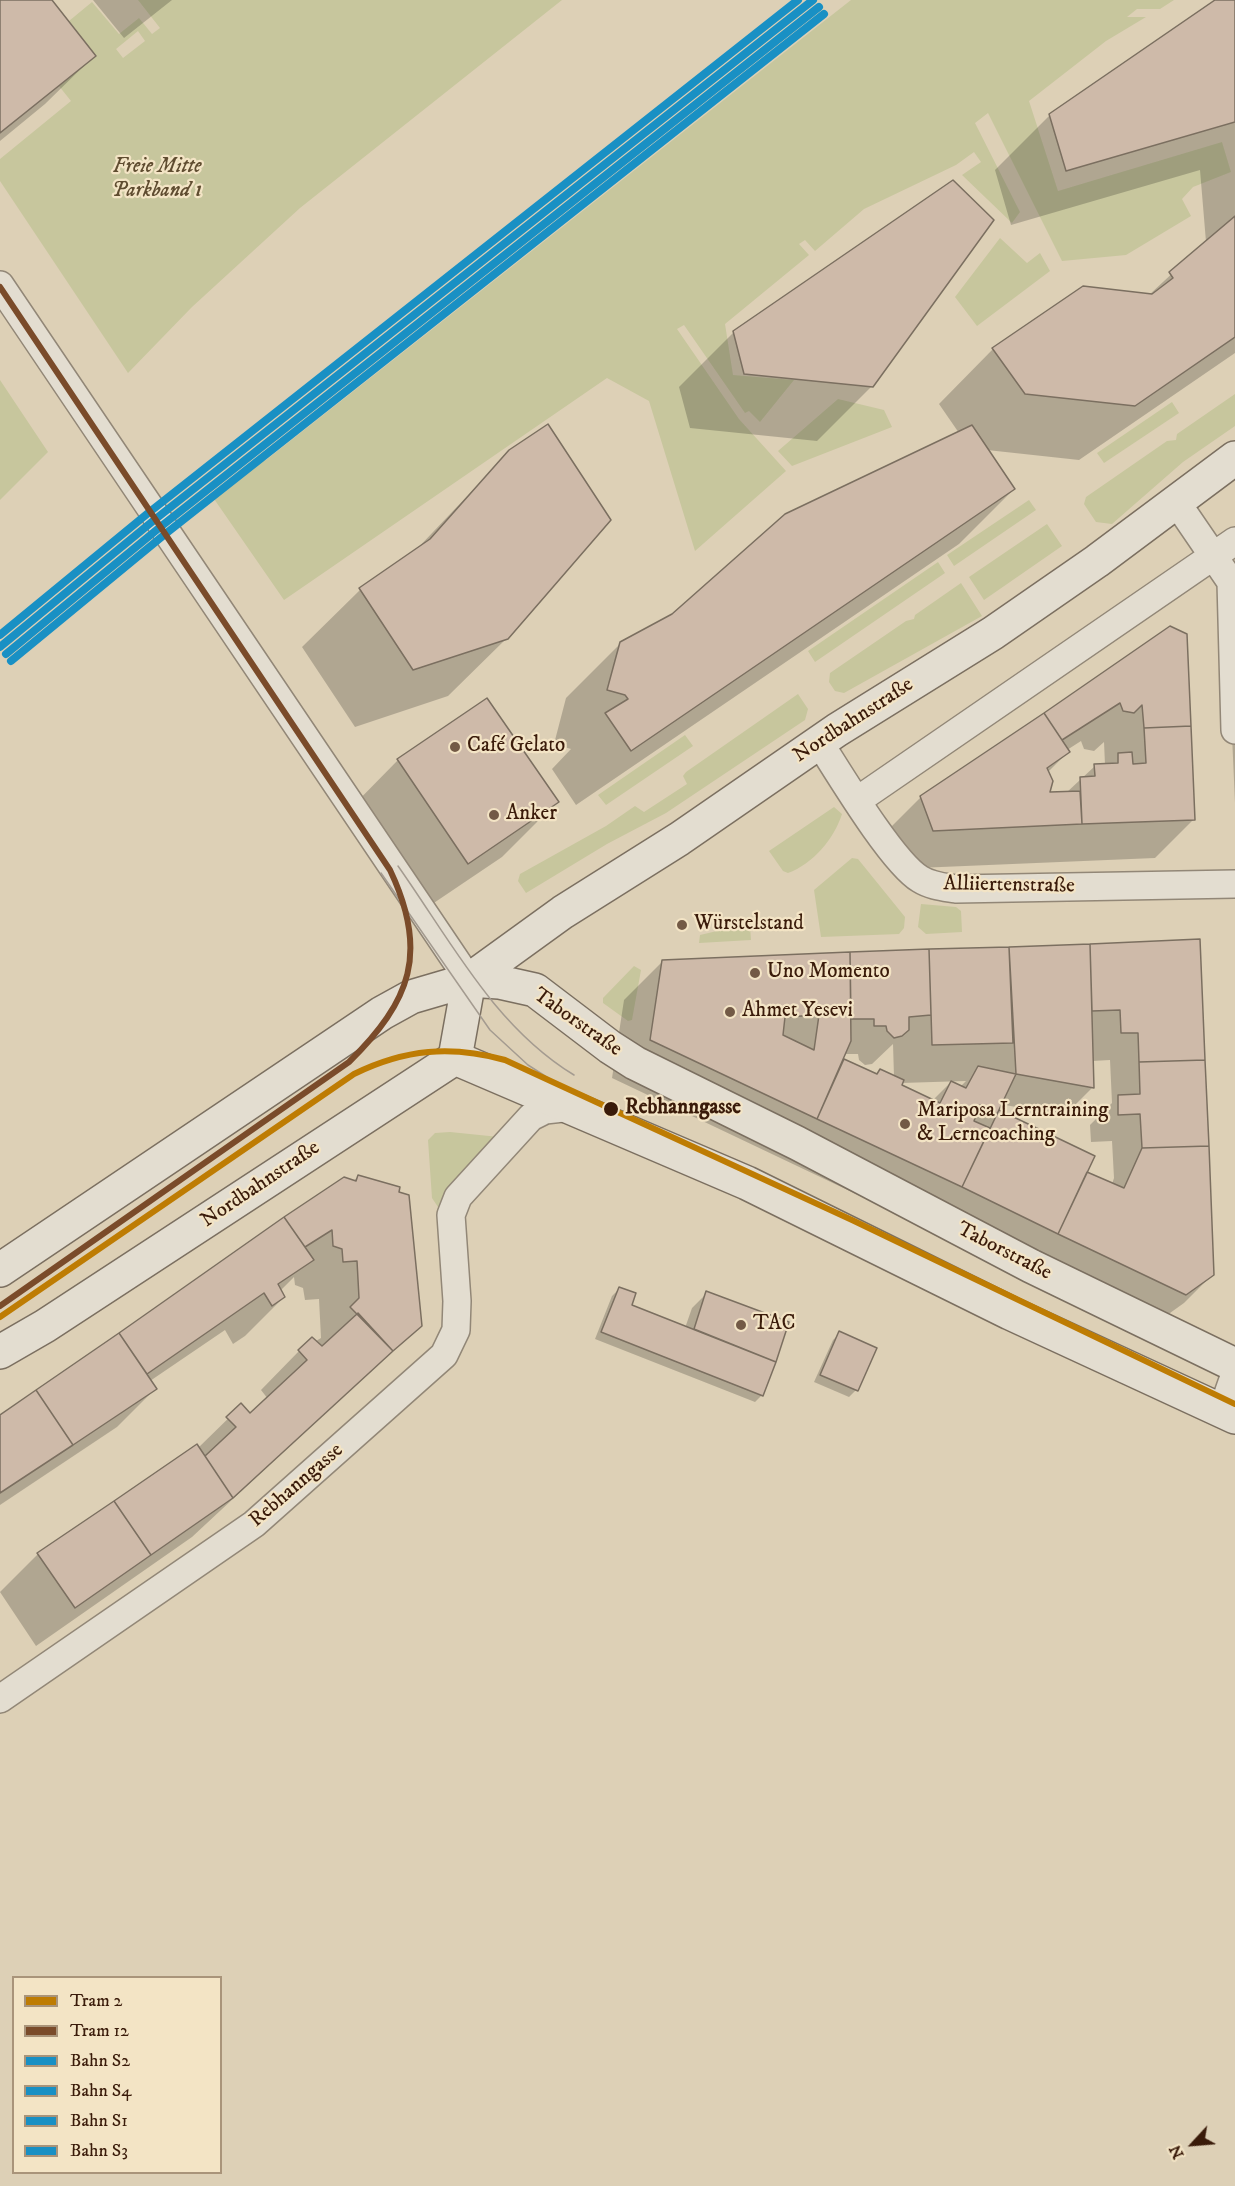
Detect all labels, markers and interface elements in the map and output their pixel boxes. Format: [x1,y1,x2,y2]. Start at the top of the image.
park label: Freie Mitte Parkband 1 [112,155,202,205]
street label: Nordbahnstraße [789,673,919,769]
place label: Café Gelato [467,734,565,760]
marker: Café Gelato [448,740,462,754]
place label: Anker [506,802,557,828]
marker: Anker [487,808,501,822]
street label: Alliiertenstraße [943,872,1075,900]
place label: Würstelstand [694,912,804,938]
marker: Würstelstand [675,918,689,932]
place label: Uno Momento [767,960,890,986]
marker: Uno Momento [748,966,762,980]
street label: Taborstraße [528,983,626,1063]
place label: Ahmet Yesevi [742,999,853,1025]
marker: Ahmet Yesevi [723,1005,737,1019]
place label: Rebhanngasse [625,1096,741,1122]
place label: Mariposa Lerntraining & Lerncoaching [917,1099,1108,1149]
marker: Rebhanngasse [602,1100,620,1118]
marker: Mariposa Lerntraining & Lerncoaching [898,1117,912,1131]
street label: Nordbahnstraße [197,1136,325,1234]
street label: Taborstraße [953,1217,1055,1287]
place label: TAC [753,1312,796,1338]
marker: TAC [734,1318,748,1332]
street label: Rebhanngasse [245,1438,349,1534]
legend [12,1976,222,2174]
text: Tram 2 [70,1990,122,2012]
text: Tram 12 [70,2020,129,2042]
text: Bahn S2 [70,2050,130,2072]
text: Bahn S4 [70,2080,132,2102]
text: Bahn S1 [70,2110,128,2132]
north arrow [1163,2114,1223,2174]
text: Bahn S3 [70,2140,128,2162]
text: N [1165,2142,1189,2162]

